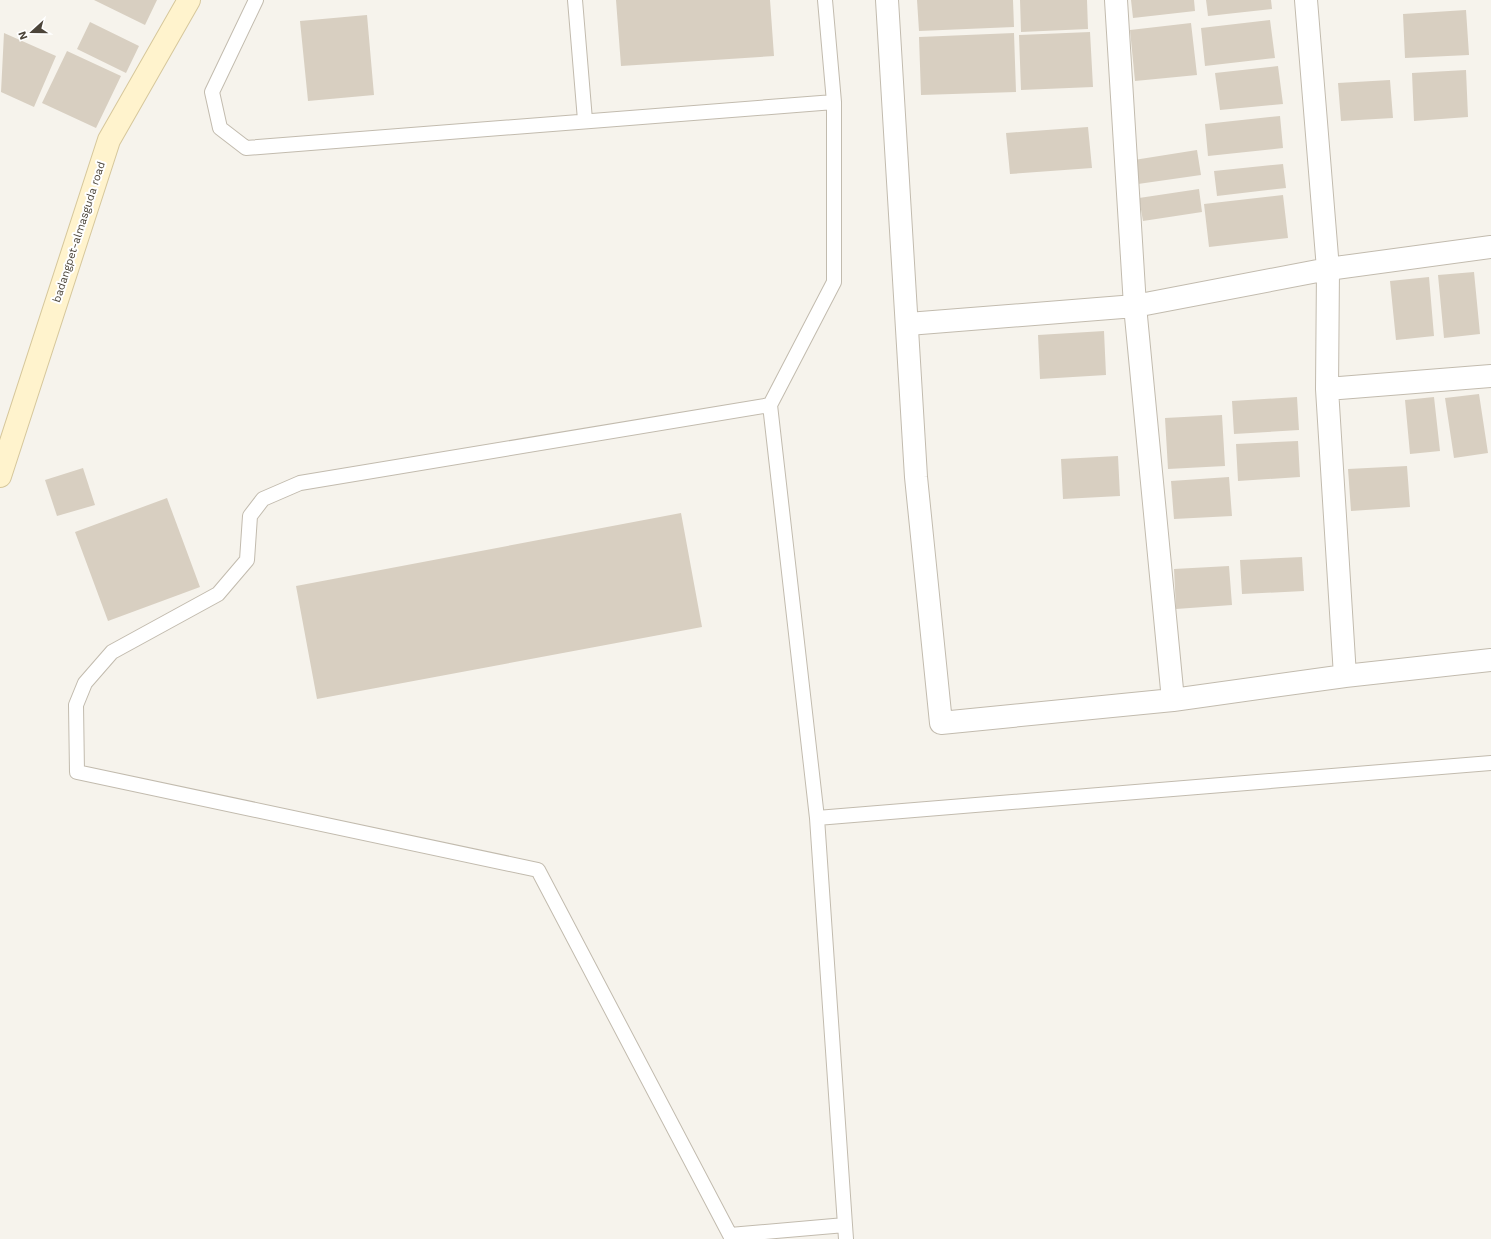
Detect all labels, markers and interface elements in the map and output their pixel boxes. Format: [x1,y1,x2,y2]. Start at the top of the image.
north arrow [12,12,52,52]
text: N [16,29,31,42]
street label: badangpet-almasguda road [50,160,108,304]

